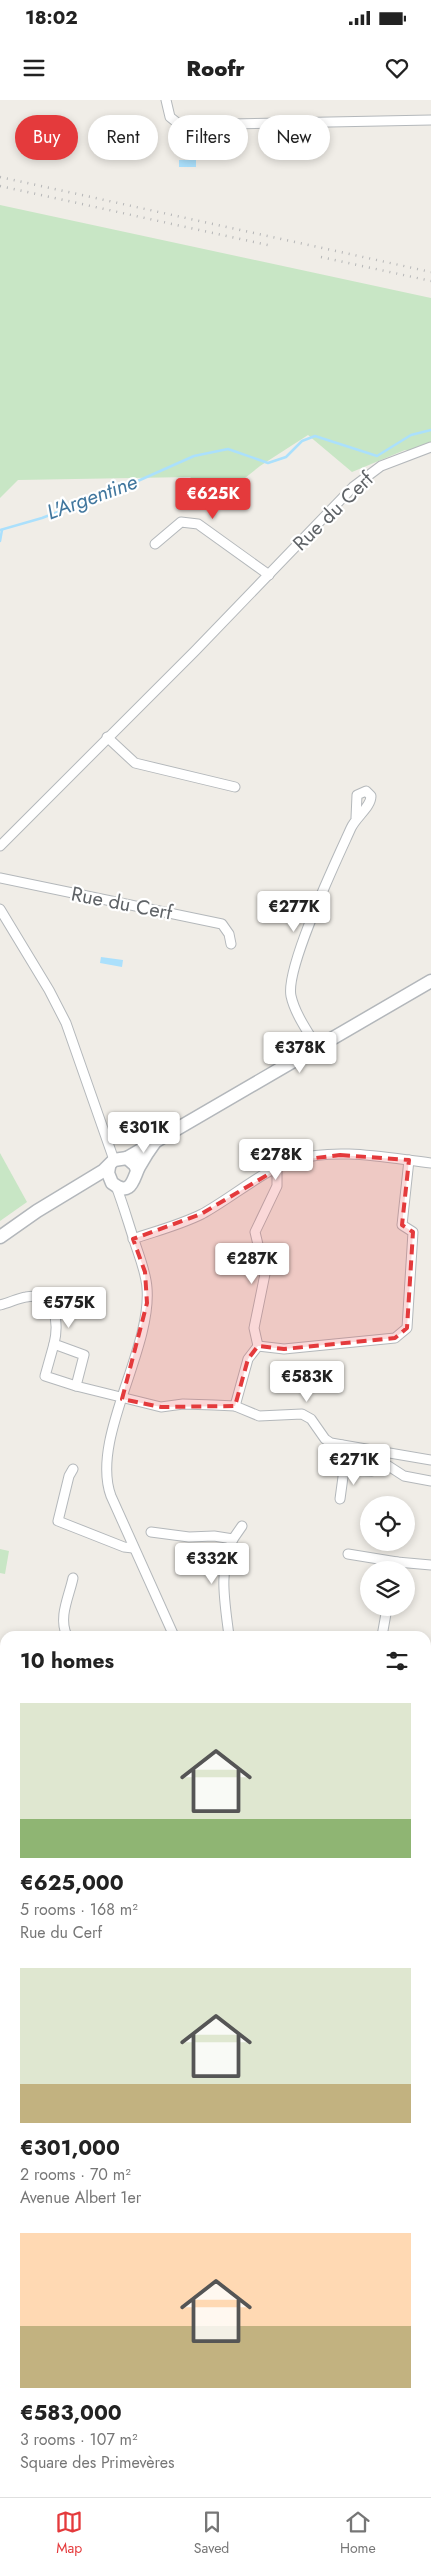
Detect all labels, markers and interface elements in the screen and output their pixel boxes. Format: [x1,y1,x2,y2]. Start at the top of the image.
text: 18:02 [25,4,78,31]
text: Roofr [186,52,245,84]
icon: menu [20,54,48,82]
icon: heart [383,54,411,82]
chip: Buy [15,115,78,160]
chip: Rent [88,115,158,160]
chip: Filters [168,115,248,160]
chip: New [258,115,330,160]
street label: Rue du Cerf [286,464,381,557]
water label: L'Argentine [43,467,142,527]
pin: €625K [178,478,248,520]
text: €625K [186,482,240,505]
street label: Rue du Cerf [69,879,176,928]
pin: €277K [259,890,329,933]
text: €277K [268,895,320,918]
pin: €378K [265,1032,335,1074]
text: €378K [274,1036,326,1059]
pin: €301K [109,1112,179,1154]
text: €301K [119,1116,169,1139]
pin: €278K [241,1138,311,1181]
text: €278K [250,1143,302,1166]
pin: €287K [217,1242,287,1285]
text: €287K [226,1247,278,1270]
pin: €575K [34,1286,104,1329]
text: €575K [43,1291,95,1314]
pin: €583K [272,1360,342,1403]
text: €583K [281,1365,333,1388]
pin: €271K [319,1444,389,1486]
text: €271K [329,1448,379,1471]
map controls [360,1496,415,1616]
button: locate [360,1496,415,1551]
pin: €332K [177,1542,247,1585]
text: €332K [186,1547,238,1570]
button: layers [360,1561,415,1616]
text: 10 homes [20,1646,114,1676]
icon: filters [383,1647,411,1675]
icon: home [171,1736,261,1826]
text: €625,000 [20,1868,124,1898]
text: 5 rooms · 168 m² [20,1898,138,1921]
text: Rue du Cerf [20,1921,102,1944]
icon: home [171,2001,261,2091]
text: €301,000 [20,2133,120,2163]
text: 2 rooms · 70 m² [20,2163,131,2186]
text: Avenue Albert 1er [20,2186,141,2209]
icon: home [171,2266,261,2356]
text: €583,000 [20,2398,122,2428]
text: 3 rooms · 107 m² [20,2428,138,2451]
text: Square des Primevères [20,2451,174,2474]
tab: Map [55,2508,83,2558]
tab: Saved [194,2508,229,2558]
tab: Home [340,2508,376,2558]

